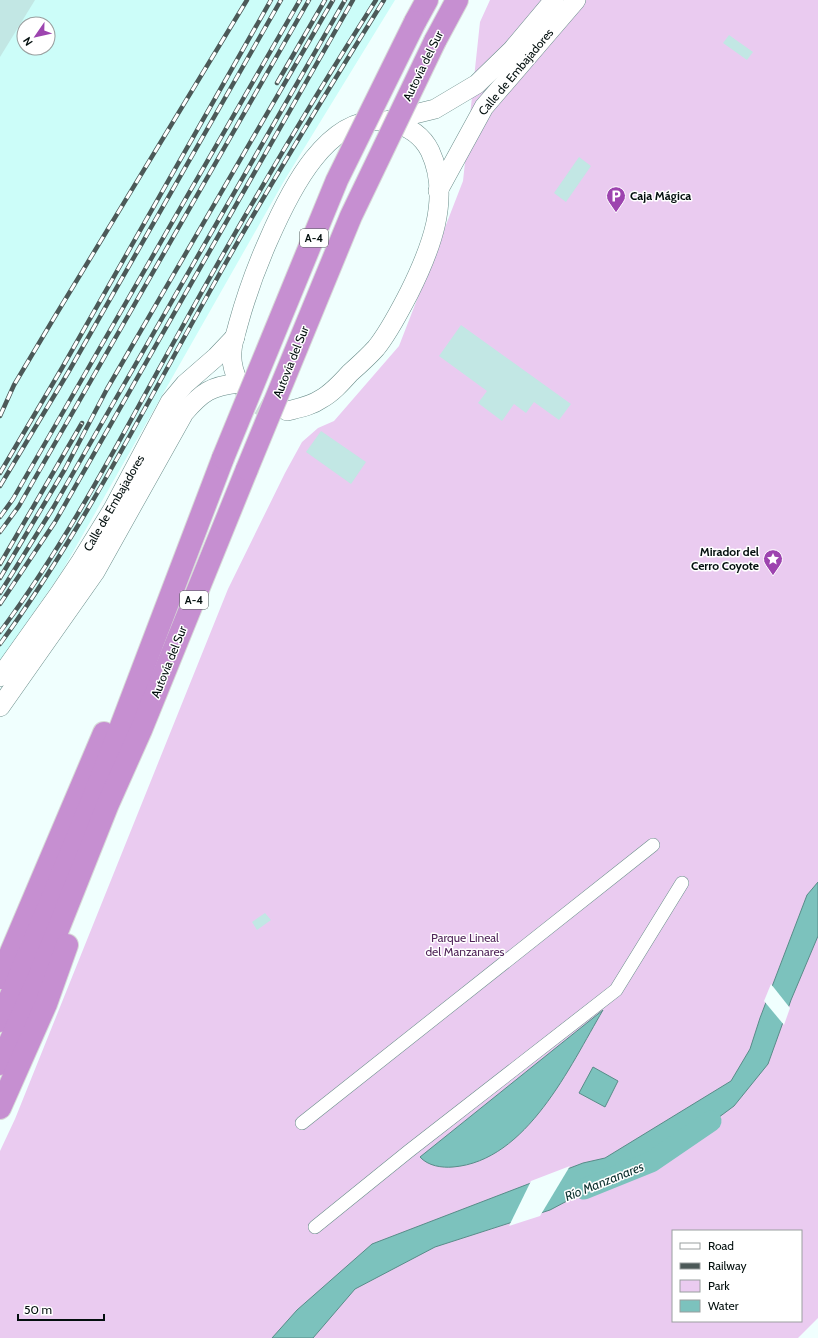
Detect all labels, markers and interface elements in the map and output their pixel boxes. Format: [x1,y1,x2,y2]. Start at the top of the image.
north arrow [16,16,56,56]
street label: Calle de Embajadores [475,25,556,118]
street label: Autovía del Sur [399,28,446,103]
text: N [20,34,36,49]
parking icon: Caja Mágica [605,185,627,213]
place label: Caja Mágica [630,188,691,203]
road number: A-4 [300,229,328,247]
street label: Autovía del Sur [269,323,312,400]
street label: Calle de Embajadores [80,452,147,554]
place label: Mirador del Cerro Coyote [691,544,759,573]
place icon: Mirador del Cerro Coyote [762,548,784,576]
road number: A-4 [180,591,208,609]
street label: Autovía del Sur [147,623,190,700]
park label: Parque Lineal del Manzanares [425,930,505,959]
water label: Río Manzanares [562,1158,646,1204]
legend [672,1230,802,1322]
text: Road [708,1238,734,1253]
text: Railway [708,1258,746,1273]
text: Park [708,1278,730,1293]
scale bar [18,1296,104,1322]
text: Water [708,1298,739,1313]
text: 50 m [24,1302,52,1317]

